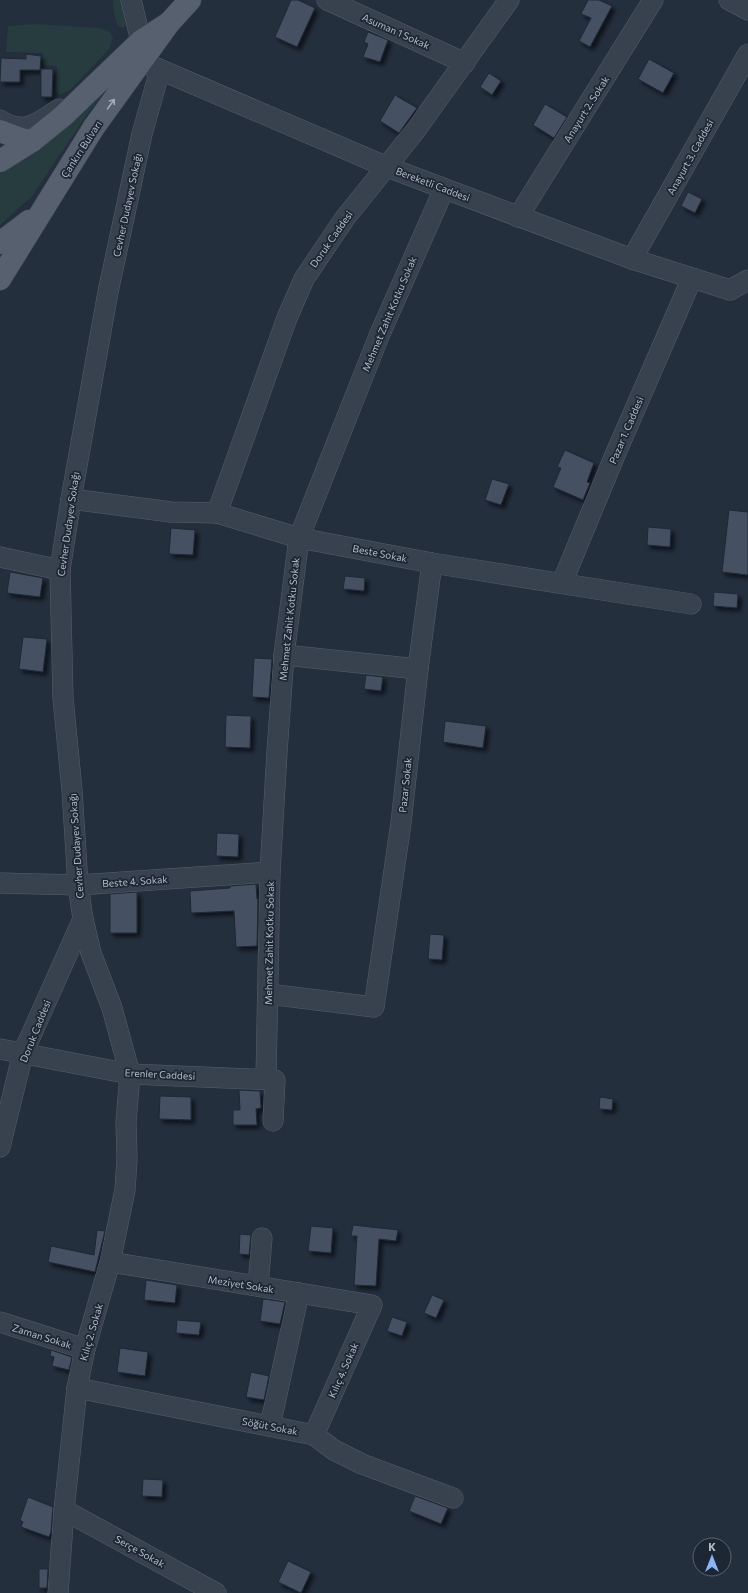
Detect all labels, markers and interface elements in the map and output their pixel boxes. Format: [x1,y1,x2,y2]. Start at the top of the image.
street label: Asuman 1 Sokak [360,11,432,52]
street label: Anayurt 2. Sokak [561,73,612,145]
one-way arrow [107,99,115,110]
street label: Anayurt 3. Caddesi [664,117,716,197]
street label: Çankırı Bulvarı [58,118,104,180]
street label: Cevher Dudayev Sokağı [110,152,144,258]
street label: Bereketli Caddesi [394,164,472,204]
street label: Doruk Caddesi [307,208,355,270]
street label: Mehmet Zahit Kotku Sokak [359,254,419,373]
street label: Pazar 1. Caddesi [606,394,646,466]
street label: Cevher Dudayev Sokağı [55,471,81,577]
street label: Beste Sokak [352,542,409,564]
street label: Mehmet Zahit Kotku Sokak [277,556,302,681]
street label: Pazar Sokak [396,756,414,813]
street label: Cevher Dudayev Sokağı [66,793,86,899]
street label: Beste 4. Sokak [102,873,169,889]
street label: Mehmet Zahit Kotku Sokak [262,880,276,1005]
street label: Doruk Caddesi [17,998,53,1064]
street label: Erenler Caddesi [124,1066,196,1082]
street label: Meziyet Sokak [207,1273,275,1295]
street label: Kılıç 2. Sokak [77,1301,105,1362]
street label: Zaman Sokak [11,1321,74,1351]
street label: Kılıç 4. Sokak [325,1340,361,1400]
street label: Söğüt Sokak [241,1415,300,1437]
street label: Serçe Sokak [113,1532,167,1570]
north arrow [692,1537,732,1577]
text: K [708,1540,716,1553]

